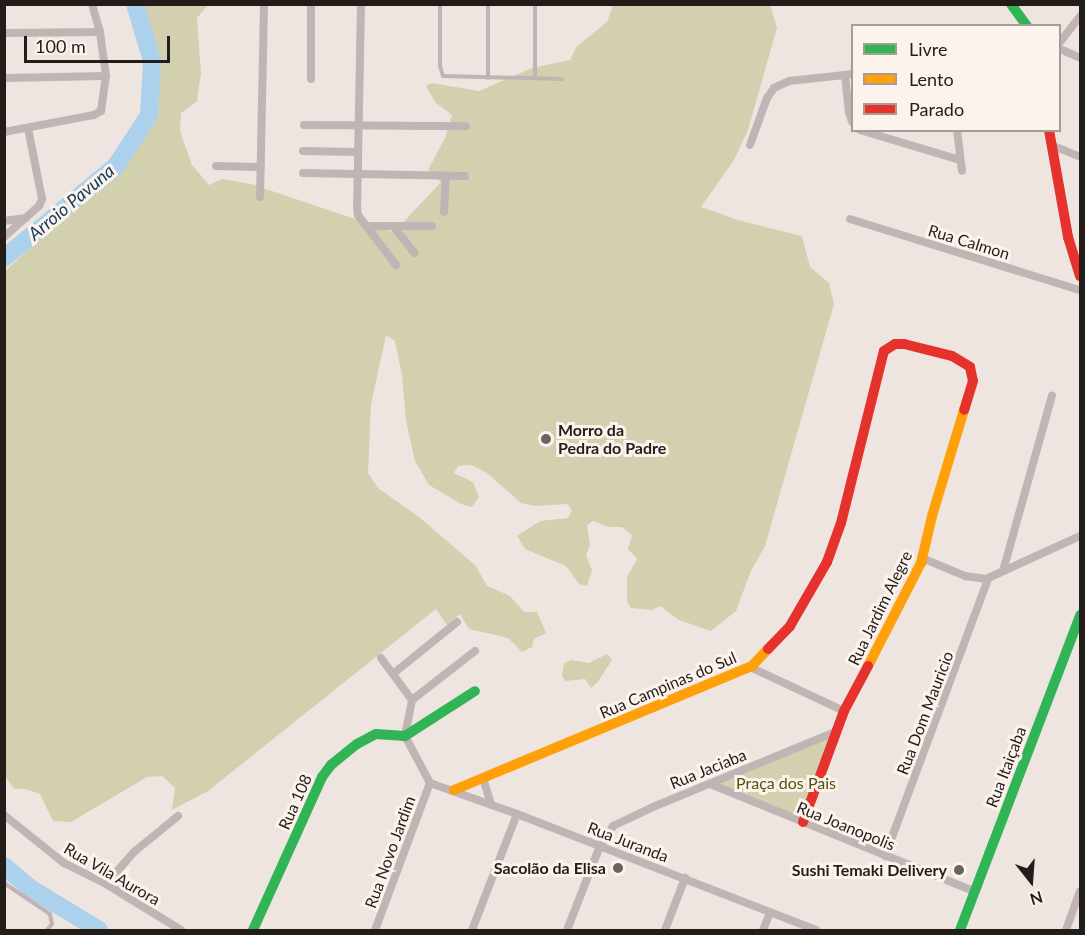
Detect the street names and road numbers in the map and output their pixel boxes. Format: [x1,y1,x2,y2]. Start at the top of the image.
street label: Rua Calmon [926,221,1012,263]
street label: Rua Jardim Alegre [844,547,916,669]
street label: Rua Campinas do Sul [597,648,739,722]
street label: Rua Dom Mauricio [893,649,957,777]
street label: Rua Itaiçaba [982,724,1030,810]
street label: Rua Jaciaba [667,745,749,793]
street label: Rua 108 [274,771,316,833]
street label: Rua Novo Jardim [361,793,419,911]
street label: Rua Joanopolis [794,797,898,855]
street label: Rua Juranda [585,818,671,866]
street label: Rua Vila Aurora [60,838,164,910]

